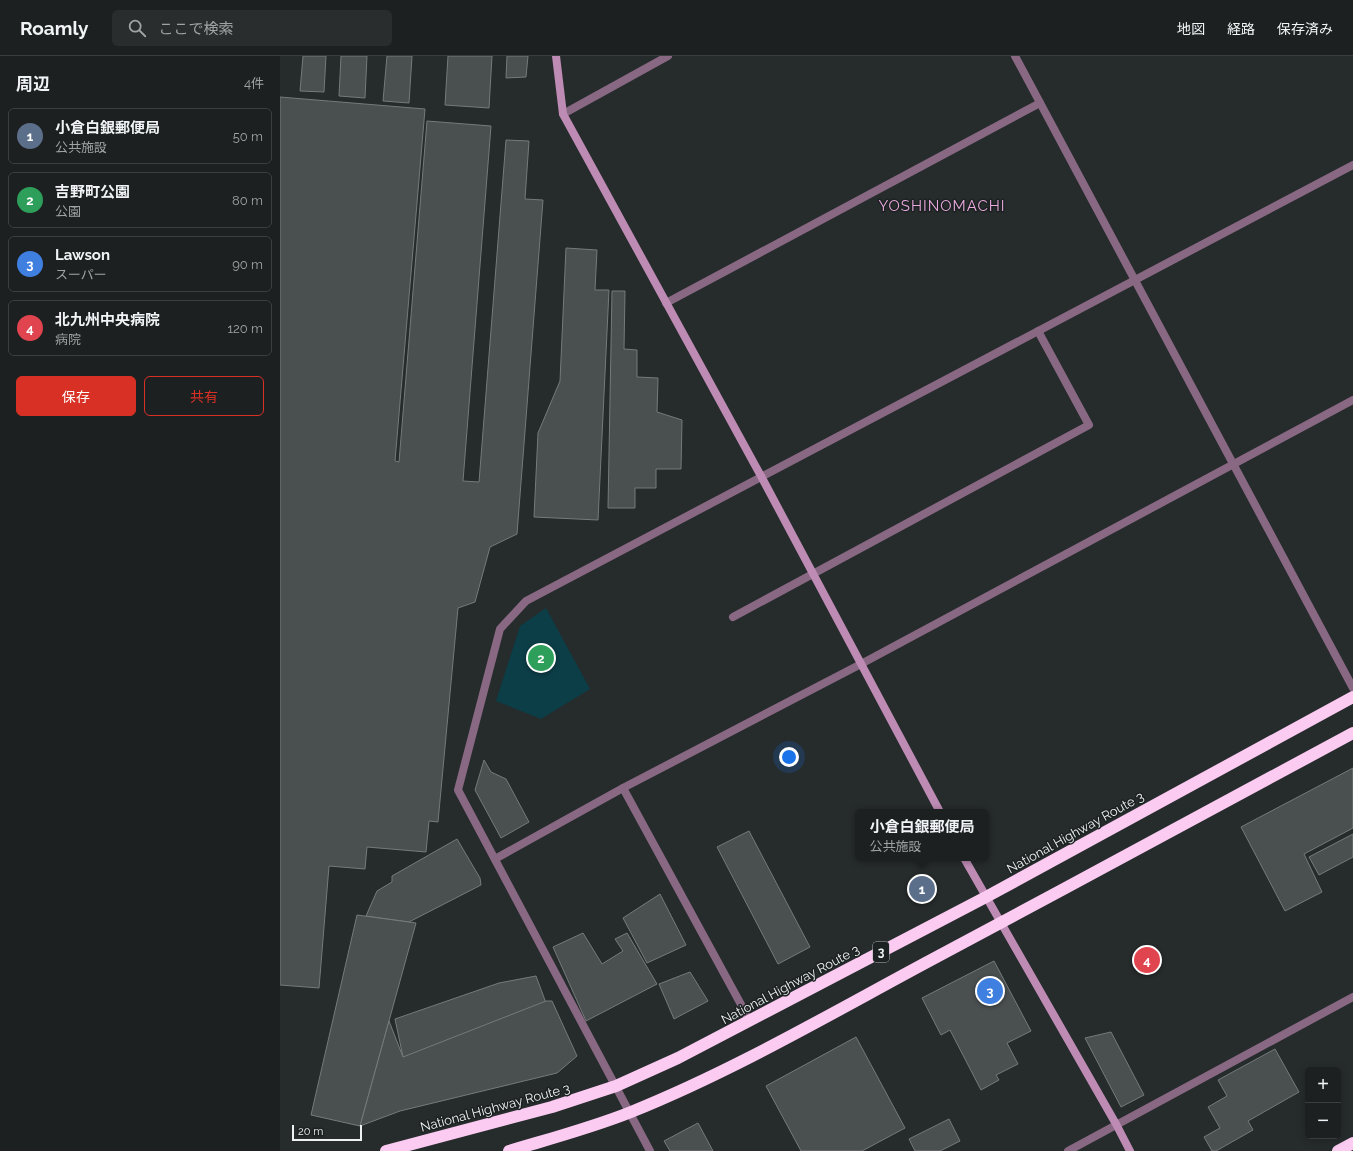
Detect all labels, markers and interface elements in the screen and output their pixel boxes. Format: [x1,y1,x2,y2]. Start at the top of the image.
search box [112,10,392,46]
text: Roamly [20,17,88,39]
icon: search [126,17,148,39]
text: ここで検索 [158,20,233,38]
text: 地図 [1177,21,1205,37]
text: 経路 [1227,21,1255,37]
text: 保存済み [1277,21,1333,37]
text: 周辺 [16,74,50,94]
text: 4件 [244,76,264,91]
text: 小倉白銀郵便局 [55,119,160,137]
text: 1 [27,129,33,144]
text: 50 m [233,129,263,144]
text: 公共施設 [55,140,107,155]
text: 吉野町公園 [55,183,130,201]
text: 2 [26,193,34,208]
text: 80 m [232,193,263,208]
district label: YOSHINOMACHI [878,197,1006,215]
text: 公園 [55,204,81,219]
text: Lawson [55,246,110,264]
text: 3 [26,257,34,272]
text: 90 m [232,257,263,272]
text: スーパー [55,267,107,282]
text: 北九州中央病院 [55,311,160,329]
text: 4 [26,321,34,336]
text: 120 m [227,321,263,336]
text: 病院 [55,332,81,347]
button: 保存 [16,376,136,416]
button: 共有 [144,376,264,416]
pin: 2 [528,643,554,673]
your location [779,747,799,767]
street label: National Highway Route 3 [1004,788,1146,876]
popup [855,809,989,861]
text: 小倉白銀郵便局 [869,818,975,836]
text: 公共施設 [869,839,922,854]
pin: 1 [909,874,935,904]
street label: National Highway Route 3 [719,942,862,1027]
road number: 3 [873,942,889,962]
pin: 4 [1134,945,1160,975]
pin: 3 [977,976,1003,1006]
map controls [1305,1067,1341,1139]
button: + [1305,1067,1341,1103]
street label: National Highway Route 3 [419,1080,572,1135]
button: − [1305,1103,1341,1139]
scale bar [292,1123,362,1142]
text: 20 m [298,1125,323,1138]

